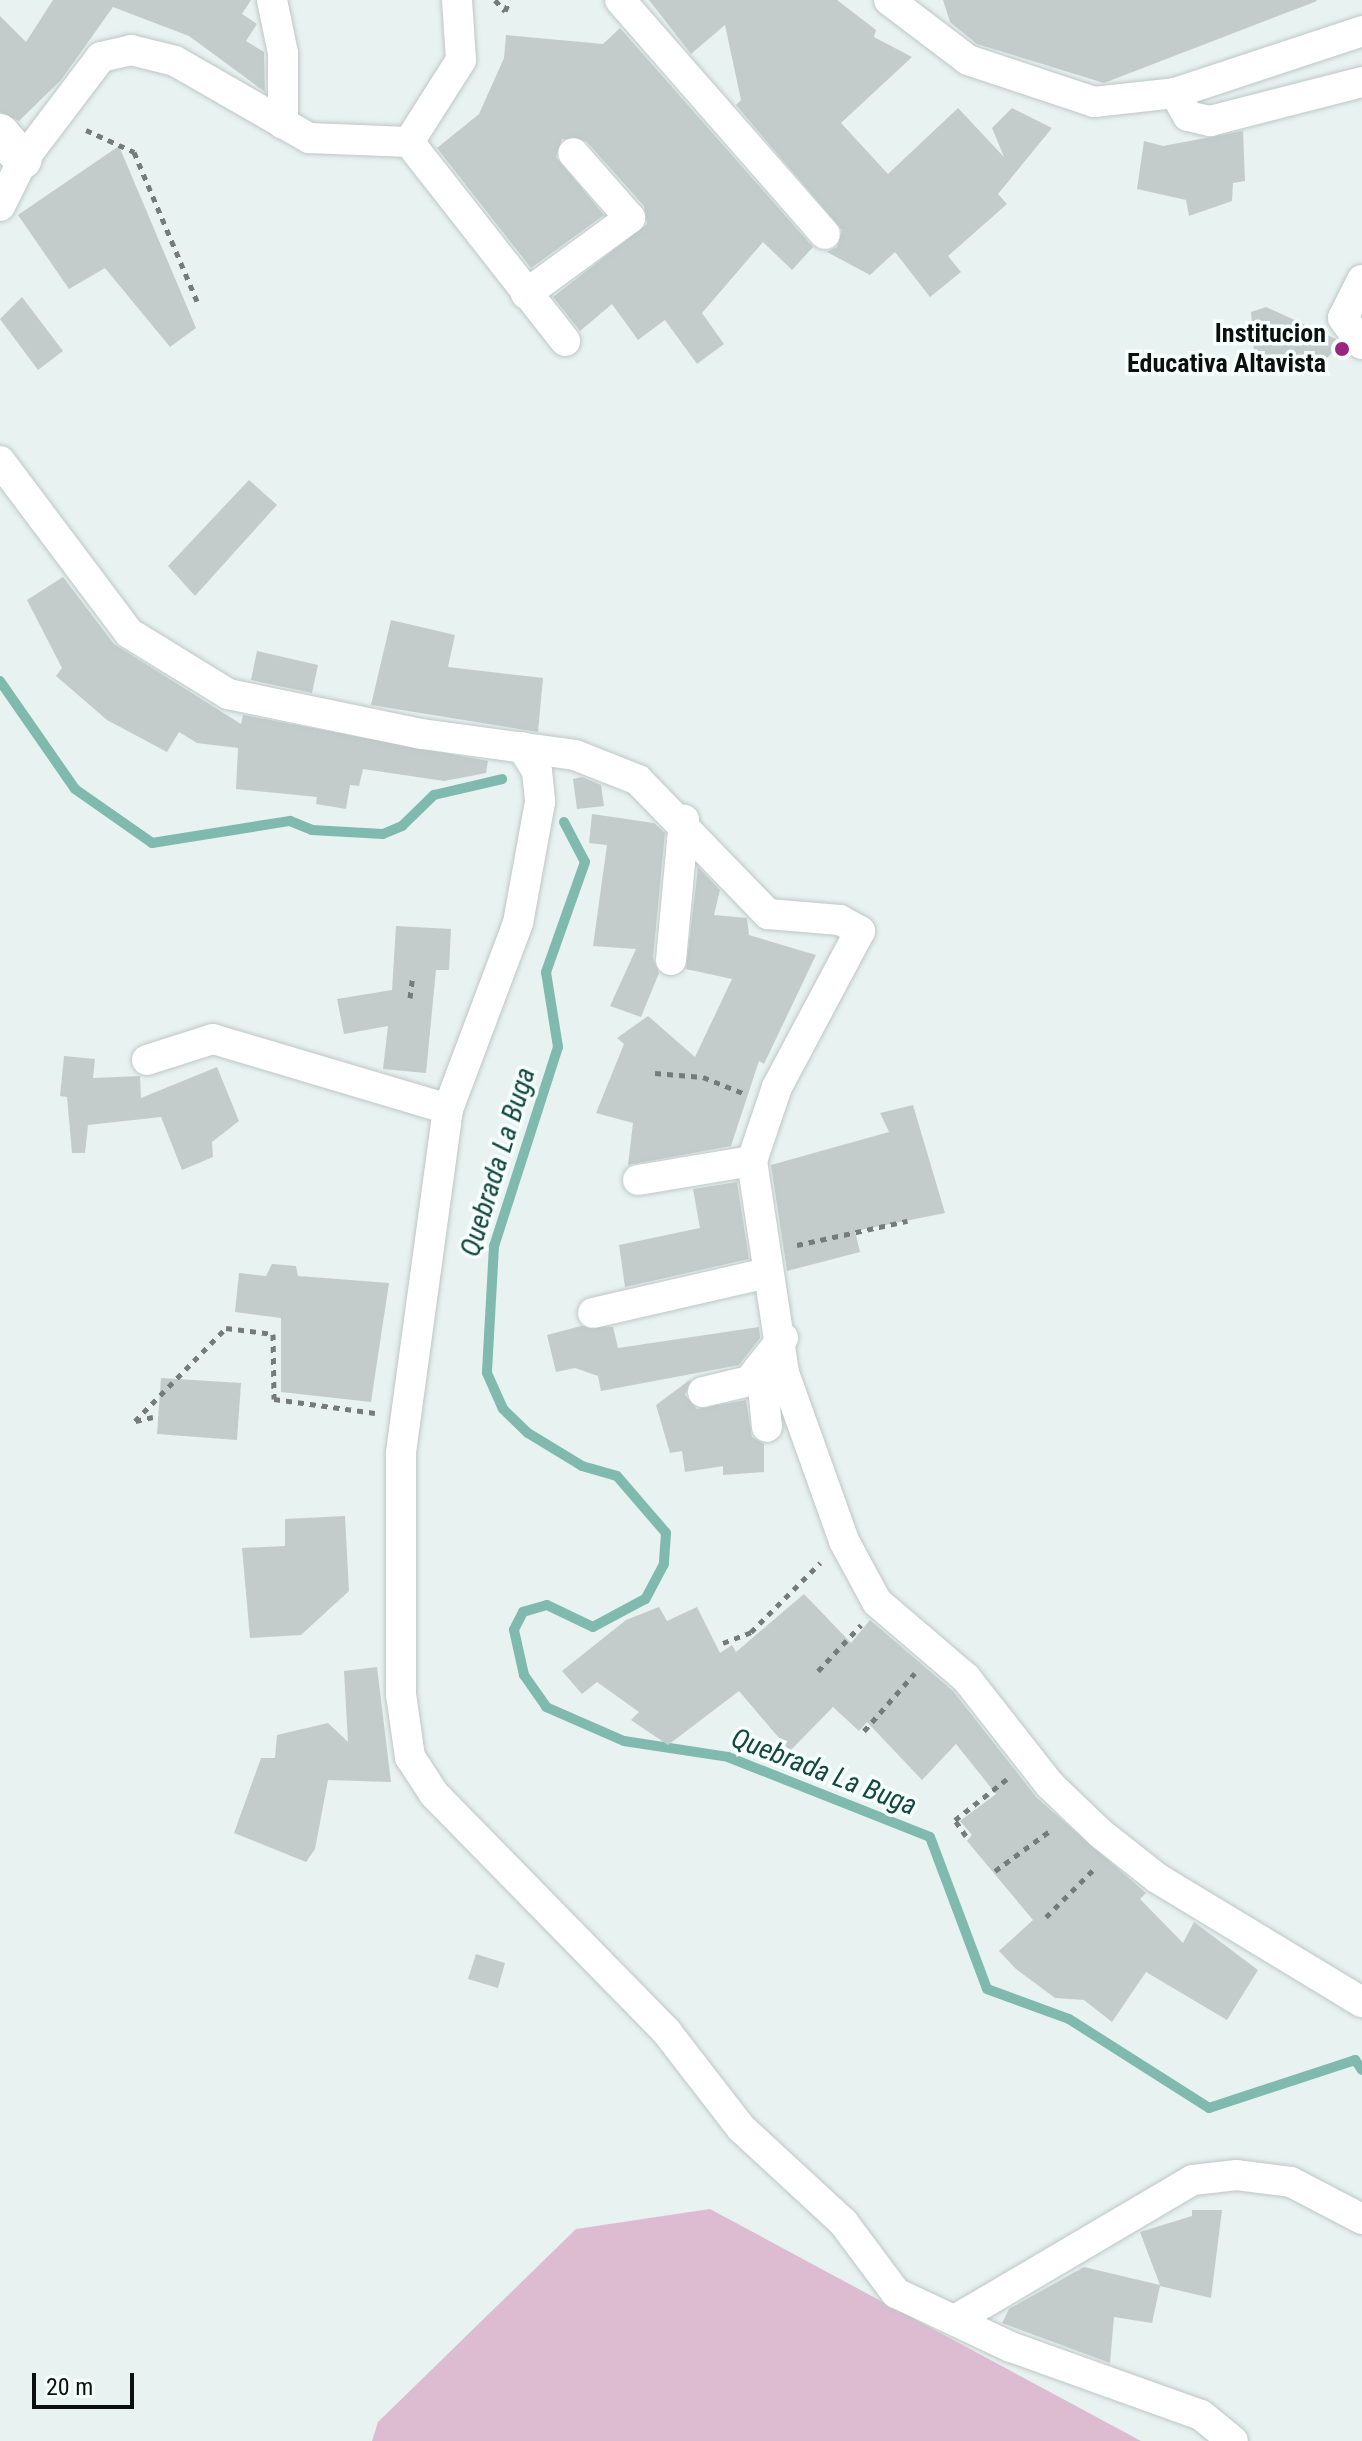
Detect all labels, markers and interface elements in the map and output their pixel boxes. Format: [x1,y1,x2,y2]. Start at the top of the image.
place label: Institucion Educativa Altavista [1127,318,1326,380]
marker: Institucion Educativa Altavista [1333,340,1351,358]
water label: Quebrada La Buga [453,1063,543,1261]
water label: Quebrada La Buga [727,1721,921,1823]
scale bar [36,2357,138,2407]
text: 20 m [46,2373,93,2401]

